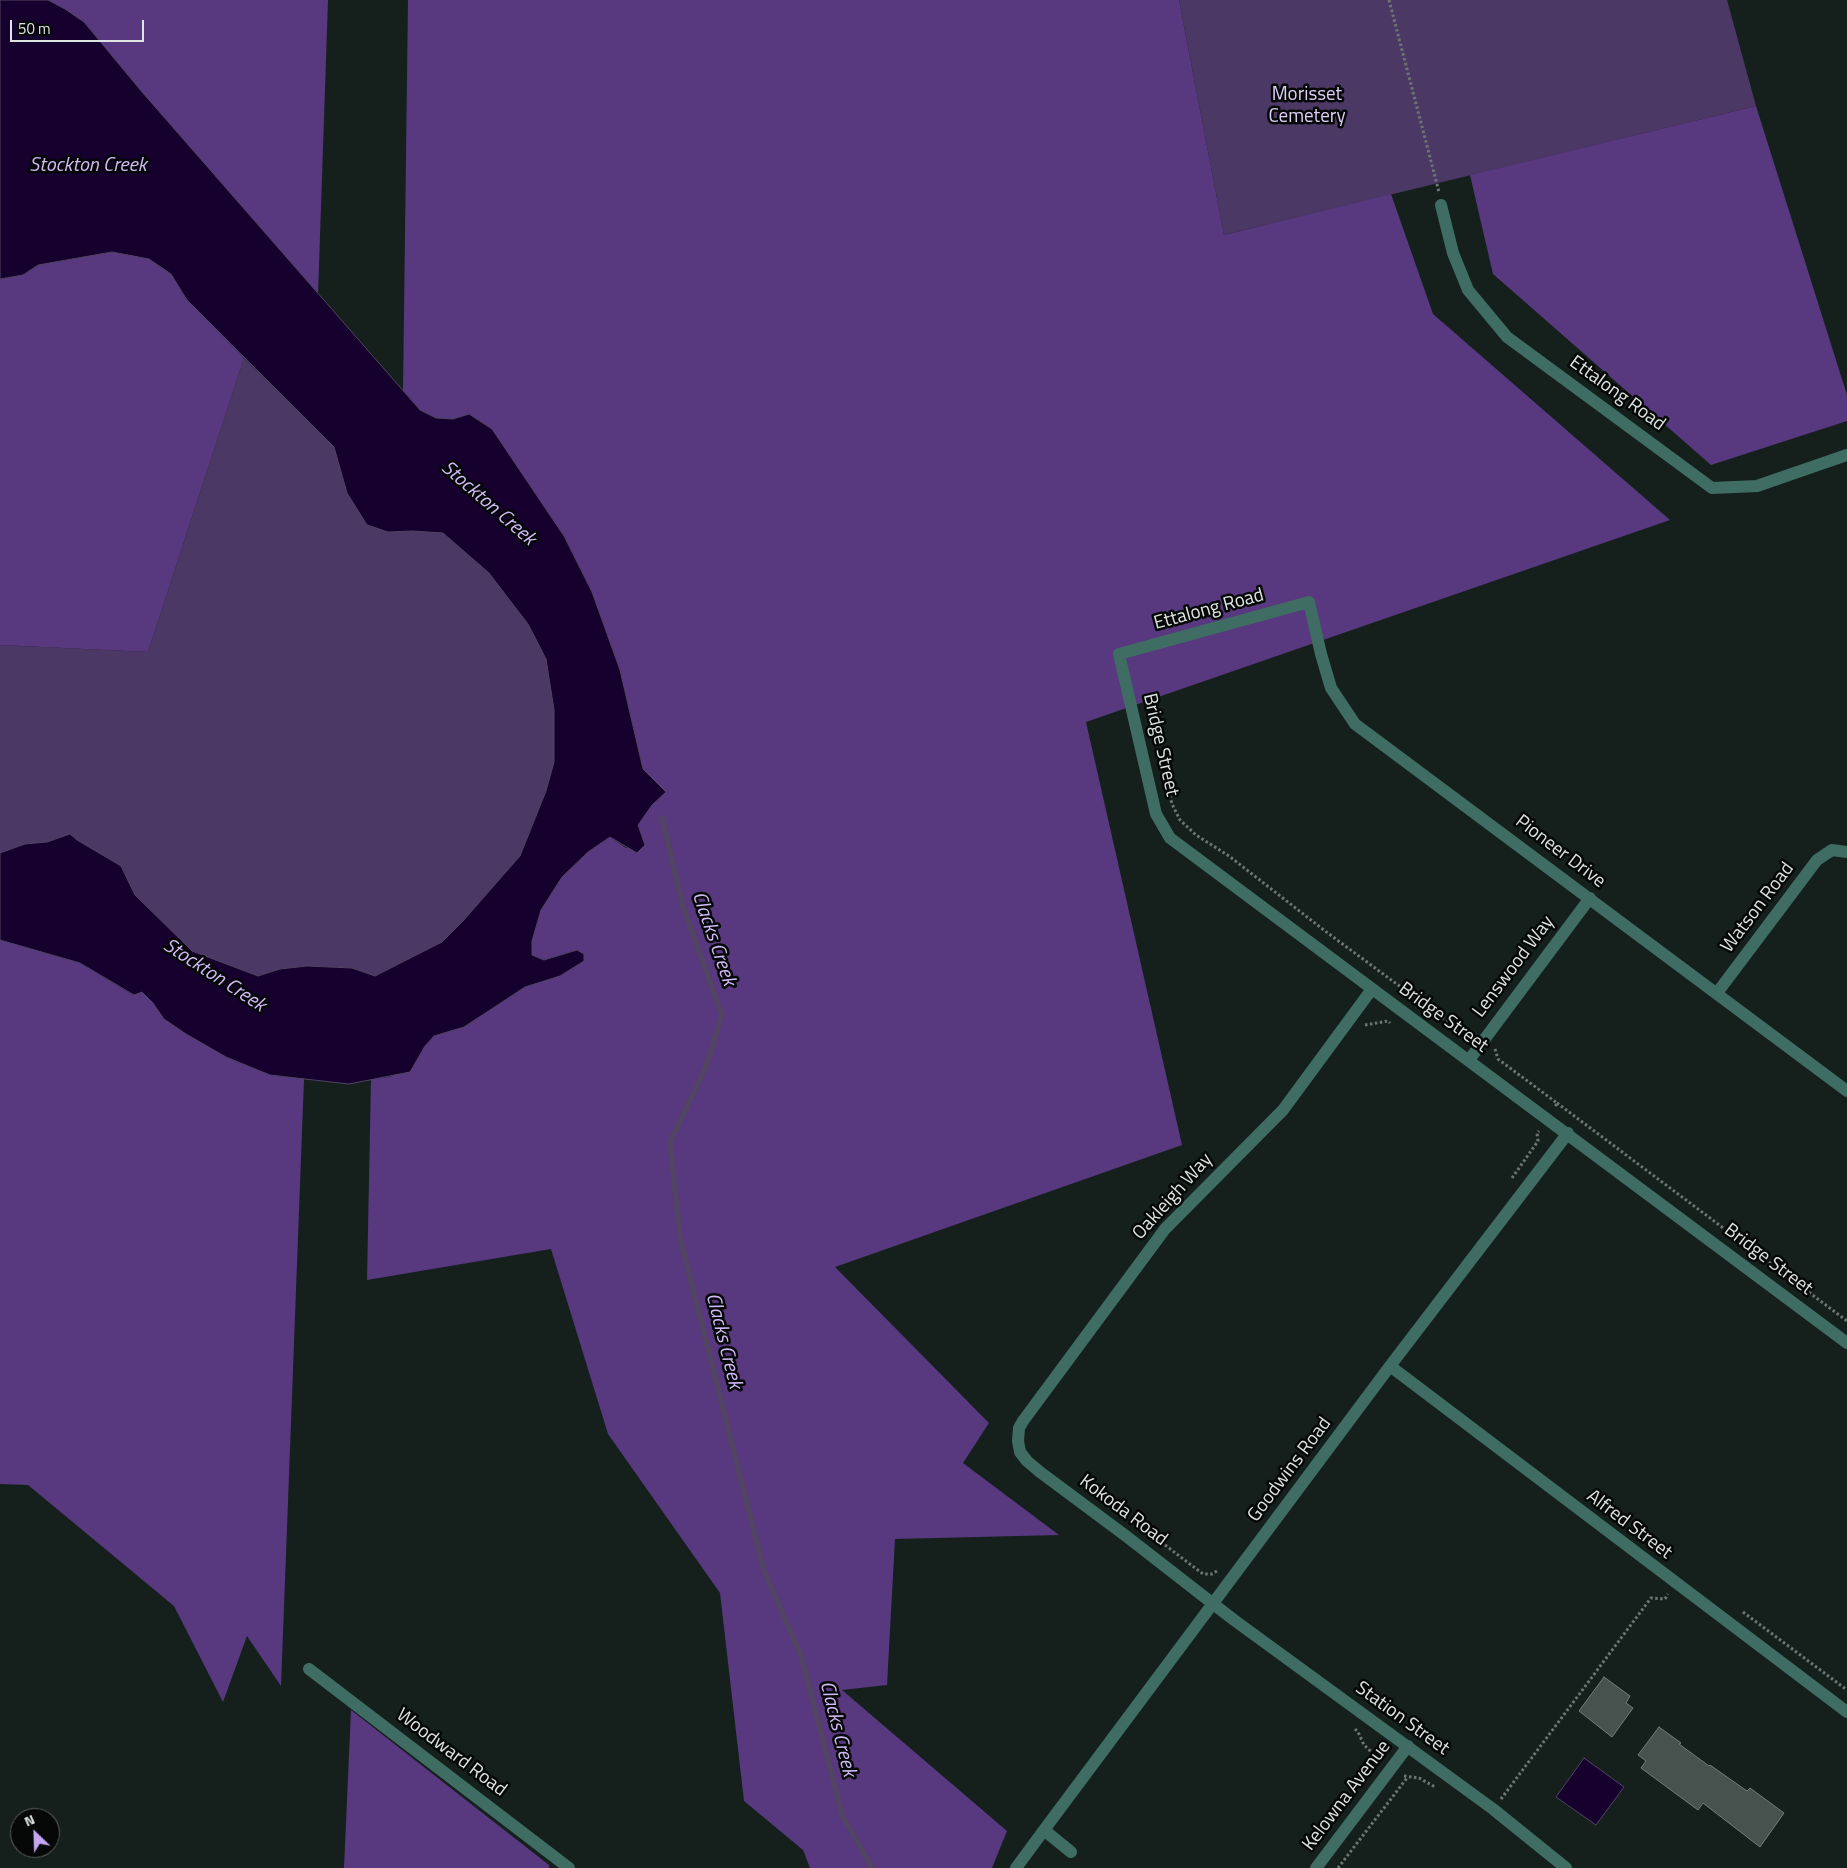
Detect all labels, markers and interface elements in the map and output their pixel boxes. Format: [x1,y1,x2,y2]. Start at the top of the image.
scale bar [12,10,146,42]
text: 50 m [18,17,51,40]
park label: Morisset Cemetery [1268,84,1346,128]
water label: Stockton Creek [29,154,147,178]
street label: Ettalong Road [1565,352,1669,436]
water label: Stockton Creek [436,456,540,552]
street label: Ettalong Road [1151,584,1267,636]
street label: Bridge Street [1137,691,1183,799]
street label: Pioneer Drive [1510,811,1610,893]
street label: Watson Road [1717,858,1799,958]
water label: Clacks Creek [686,889,740,989]
street label: Lenswood Way [1468,912,1560,1022]
water label: Stockton Creek [158,934,270,1018]
street label: Bridge Street [1394,978,1492,1058]
street label: Oakleigh Way [1128,1149,1218,1245]
street label: Bridge Street [1719,1219,1817,1301]
water label: Clacks Creek [700,1291,746,1391]
street label: Goodwins Road [1243,1413,1337,1527]
street label: Kokoda Road [1074,1471,1172,1551]
street label: Alfred Street [1582,1485,1676,1565]
street label: Station Street [1351,1677,1453,1761]
water label: Clacks Creek [814,1679,860,1779]
street label: Woodward Road [391,1704,511,1802]
street label: Kelowna Avenue [1298,1736,1396,1856]
north arrow [10,1808,60,1858]
text: N [20,1808,38,1831]

